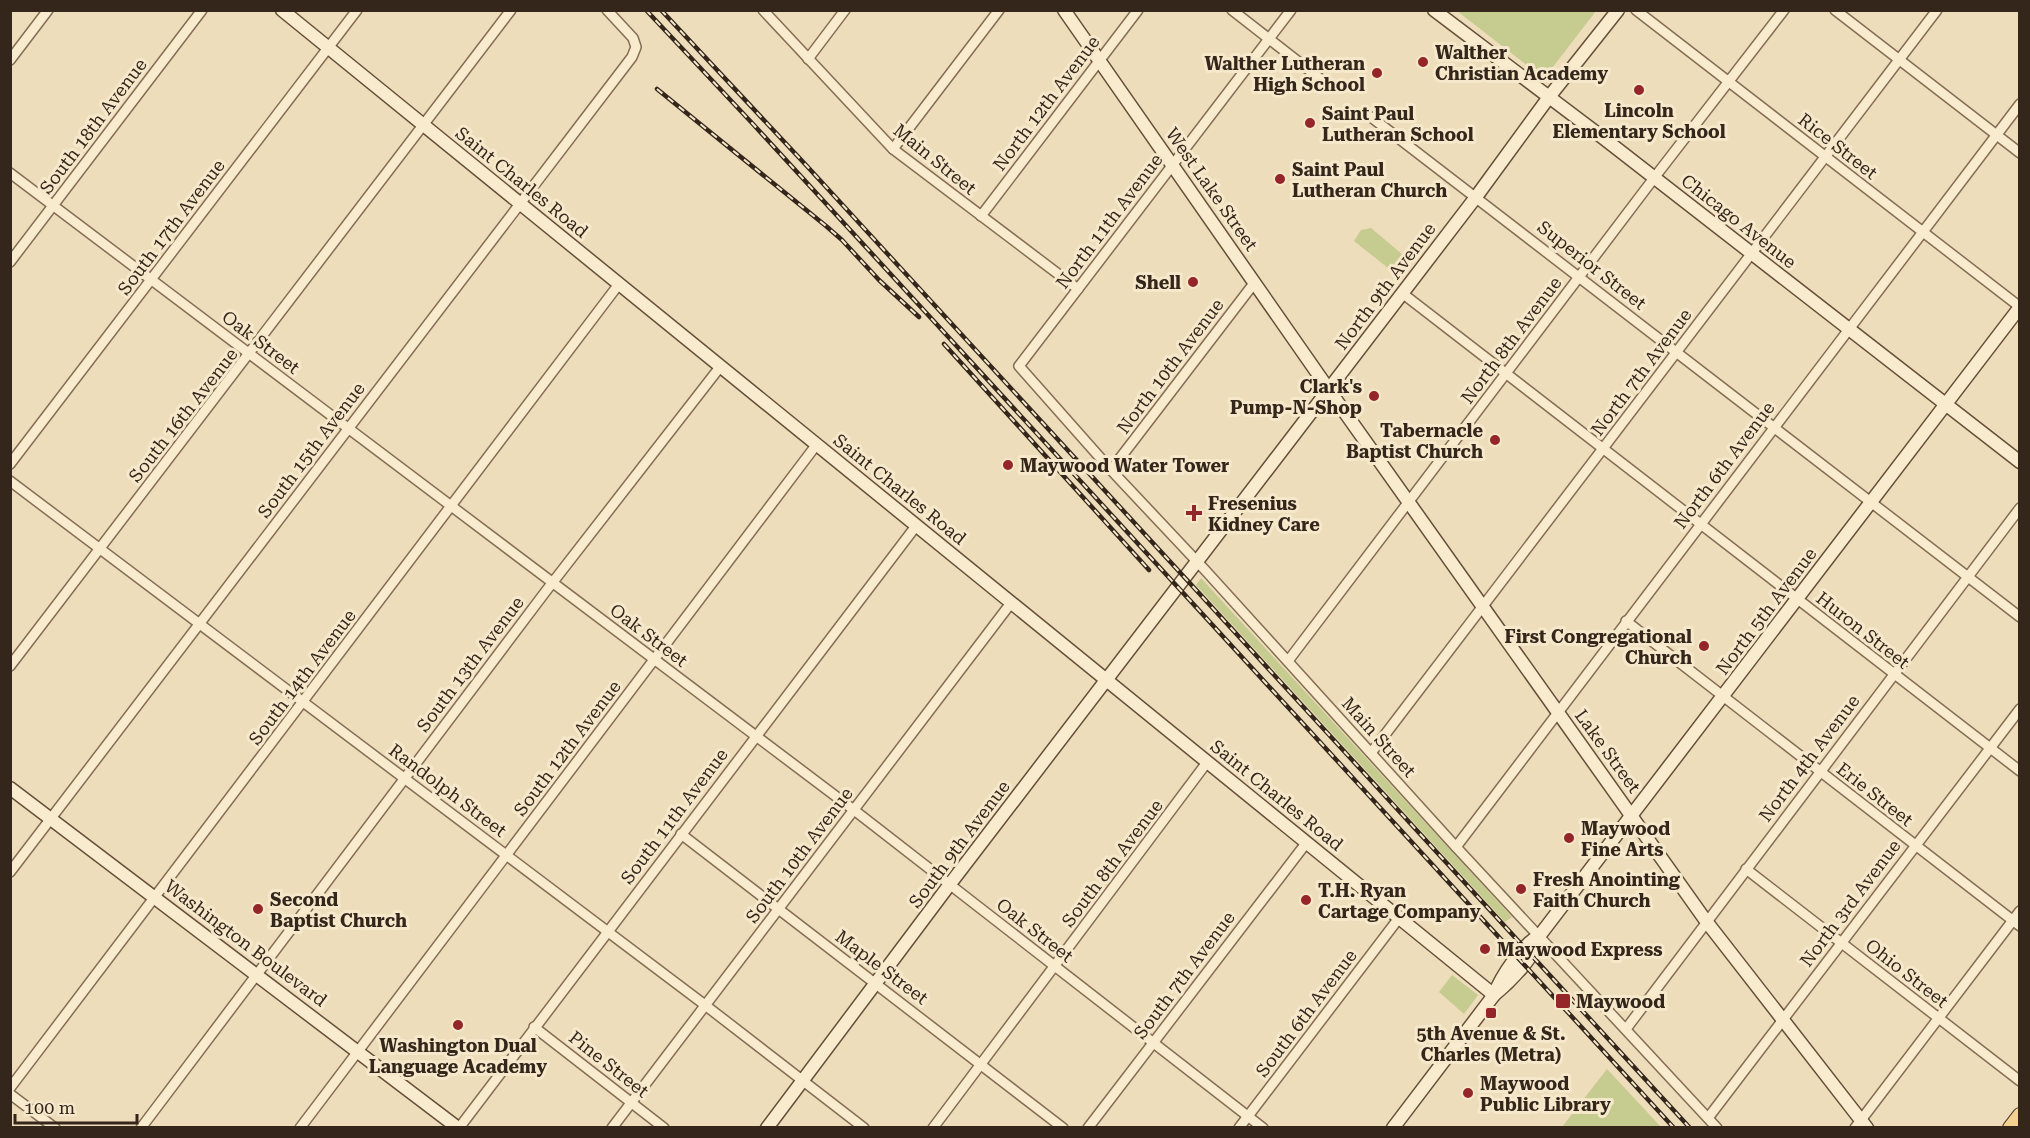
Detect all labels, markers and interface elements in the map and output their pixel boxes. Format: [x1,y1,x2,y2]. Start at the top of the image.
street label: North 12th Avenue [988,31,1104,175]
place label: Walther Christian Academy [1435,42,1608,84]
place label: Walther Lutheran High School [1204,53,1365,95]
street label: South 18th Avenue [35,54,151,198]
marker: Walther Christian Academy [1416,55,1430,69]
marker: Walther Lutheran High School [1370,66,1384,80]
marker: Lincoln Elementary School [1632,83,1646,97]
place label: Lincoln Elementary School [1552,100,1726,142]
place label: Saint Paul Lutheran School [1322,103,1474,145]
street label: Rice Street [1794,109,1882,184]
marker: Saint Paul Lutheran School [1303,116,1317,130]
street label: Main Street [889,119,981,199]
street label: Saint Charles Road [452,122,593,242]
street label: West Lake Street [1162,123,1262,255]
street label: North 11th Avenue [1051,149,1167,293]
street label: South 17th Avenue [113,155,229,299]
place label: Saint Paul Lutheran Church [1292,159,1447,201]
street label: Chicago Avenue [1677,170,1801,272]
marker: Saint Paul Lutheran Church [1273,172,1287,186]
street label: Superior Street [1534,216,1651,314]
street label: North 9th Avenue [1330,218,1440,354]
place label: Shell [1135,272,1181,293]
street label: North 8th Avenue [1456,272,1566,408]
marker: Shell [1186,275,1200,289]
street label: North 10th Avenue [1112,294,1228,438]
street label: North 7th Avenue [1586,304,1696,440]
street label: Oak Street [218,306,304,378]
street label: South 16th Avenue [124,344,242,486]
place label: Clark's Pump-N-Shop [1230,376,1362,418]
street label: South 15th Avenue [253,378,369,522]
marker: Clark's Pump-N-Shop [1367,389,1381,403]
street label: North 6th Avenue [1669,397,1779,533]
place label: Tabernacle Baptist Church [1346,420,1483,462]
street label: Saint Charles Road [830,429,971,549]
marker: Tabernacle Baptist Church [1488,433,1502,447]
place label: Maywood Water Tower [1020,455,1229,476]
marker: Maywood Water Tower [1001,458,1015,472]
place label: Fresenius Kidney Care [1208,493,1320,535]
marker: Fresenius Kidney Care [1185,504,1203,522]
street label: North 5th Avenue [1711,543,1821,679]
street label: Huron Street [1812,587,1914,673]
street label: South 13th Avenue [412,592,528,736]
street label: Oak Street [606,599,692,671]
street label: South 14th Avenue [244,605,360,749]
place label: First Congregational Church [1504,626,1692,668]
marker: First Congregational Church [1697,639,1711,653]
street label: South 12th Avenue [509,676,625,820]
street label: North 4th Avenue [1754,690,1864,826]
street label: Main Street [1338,693,1421,781]
street label: Lake Street [1571,705,1645,797]
street label: Saint Charles Road [1207,735,1348,855]
street label: Randolph Street [385,739,511,841]
street label: South 11th Avenue [616,744,732,888]
street label: Erie Street [1833,758,1917,830]
street label: South 9th Avenue [904,776,1014,912]
street label: South 10th Avenue [741,783,857,927]
street label: South 8th Avenue [1057,795,1167,931]
place label: Maywood Fine Arts [1581,818,1670,860]
marker: Maywood Fine Arts [1562,831,1576,845]
street label: North 3rd Avenue [1795,835,1905,971]
place label: Fresh Anointing Faith Church [1533,869,1681,911]
street label: Washington Boulevard [161,875,331,1011]
place label: T.H. Ryan Cartage Company [1318,880,1481,922]
marker: Fresh Anointing Faith Church [1514,882,1528,896]
place label: Second Baptist Church [270,889,407,931]
marker: T.H. Ryan Cartage Company [1299,893,1313,907]
street label: Oak Street [992,894,1078,967]
marker: Second Baptist Church [251,902,265,916]
street label: South 7th Avenue [1129,907,1239,1043]
street label: Maple Street [832,925,933,1009]
street label: Ohio Street [1862,934,1953,1012]
place label: Maywood Express [1497,939,1662,960]
marker: Maywood Express [1478,942,1492,956]
street label: South 6th Avenue [1251,945,1361,1081]
place label: Maywood [1576,991,1665,1012]
marker: Maywood [1554,992,1572,1010]
marker: 5th Avenue & St. Charles (Metra) [1484,1006,1498,1020]
marker: Washington Dual Language Academy [451,1018,465,1032]
place label: 5th Avenue & St. Charles (Metra) [1416,1023,1566,1065]
street label: Pine Street [565,1026,653,1102]
place label: Washington Dual Language Academy [369,1035,547,1077]
place label: Maywood Public Library [1480,1073,1611,1115]
marker: Maywood Public Library [1461,1086,1475,1100]
scale bar [15,1087,136,1125]
text: 100 m [24,1097,75,1118]

